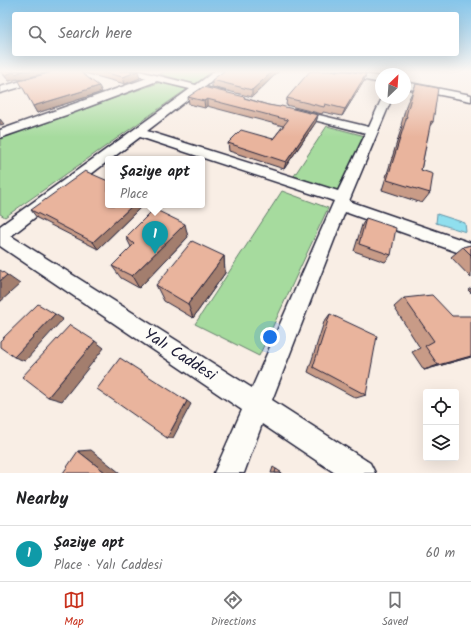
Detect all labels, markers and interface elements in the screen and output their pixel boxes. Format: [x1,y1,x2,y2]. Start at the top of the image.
search box [12,12,459,56]
text: Search here [58,22,132,46]
icon: search [26,23,48,45]
north arrow [375,68,411,104]
popup [105,156,205,208]
text: Şaziye apt [120,160,190,184]
text: Place [120,184,148,205]
pin: 1 [142,221,168,254]
street label: Yalı Caddesi [139,322,222,388]
your location [260,327,280,347]
map controls [423,389,459,461]
button: locate [423,389,459,425]
button: layers [423,425,459,461]
text: Nearby [16,486,68,513]
text: Şaziye apt [54,531,124,555]
text: 1 [27,543,31,564]
text: 60 m [426,543,455,564]
text: Place · Yalı Caddesi [54,555,162,576]
tab: Map [63,589,85,631]
tab: Directions [211,589,256,631]
tab: Saved [382,589,408,631]

